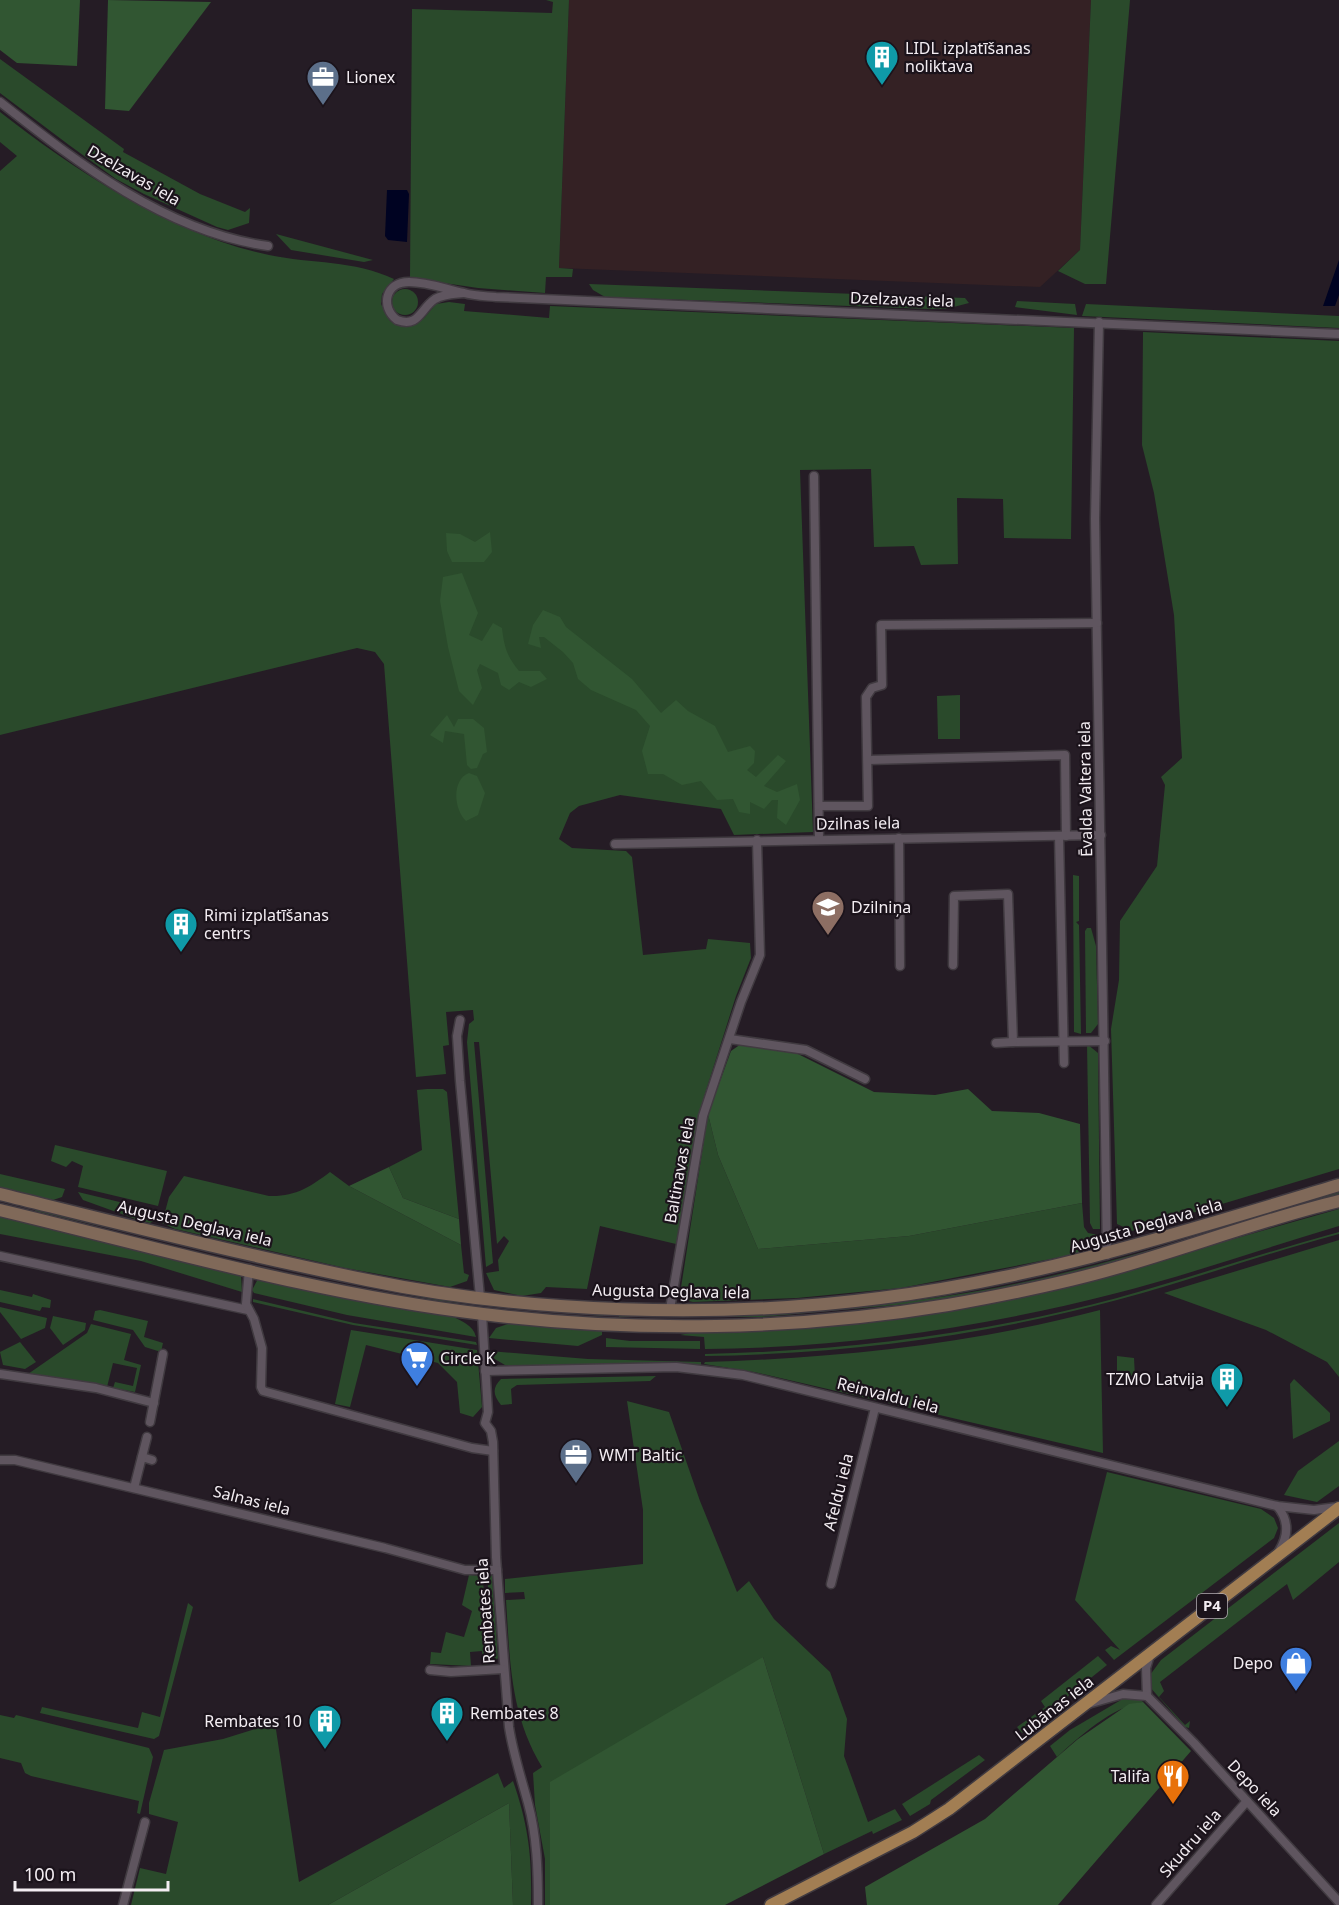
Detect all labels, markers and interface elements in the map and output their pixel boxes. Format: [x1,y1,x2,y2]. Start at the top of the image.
place label: LIDL izplatīšanas noliktava [905,37,1031,77]
building icon: LIDL izplatīšanas noliktava [864,39,900,86]
office icon: Lionex [305,59,341,106]
place label: Lionex [346,66,396,88]
street label: Dzelzavas iela [83,139,185,211]
street label: Dzelzavas iela [850,286,954,312]
street label: Ēvalda Valtera iela [1073,721,1097,857]
street label: Dzilnas iela [816,811,900,835]
school or university icon: Dzilniņa [810,889,846,936]
place label: Dzilniņa [851,896,911,918]
place label: Rimi izplatīšanas centrs [204,904,329,944]
building icon: Rimi izplatīšanas centrs [163,906,199,953]
street label: Baltinavas iela [659,1115,699,1225]
street label: Augusta Deglava iela [1067,1193,1225,1257]
street label: Augusta Deglava iela [116,1195,274,1251]
street label: Augusta Deglava iela [592,1279,750,1303]
supermarket icon: Circle K [399,1340,435,1387]
place label: Circle K [440,1347,496,1369]
building icon: TZMO Latvija [1209,1361,1245,1408]
place label: TZMO Latvija [1106,1368,1204,1390]
street label: Reinvaldu iela [835,1372,941,1418]
office icon: WMT Baltic [558,1437,594,1484]
place label: WMT Baltic [599,1444,683,1466]
street label: Afeldu iela [818,1451,858,1533]
street label: Salnas iela [211,1480,293,1520]
street label: Rembates iela [470,1558,500,1664]
road number: P4 [1197,1594,1227,1618]
shop icon: Depo [1278,1645,1314,1692]
place label: Depo [1233,1652,1273,1674]
street label: Lubānas iela [1010,1670,1098,1746]
building icon: Rembates 8 [429,1695,465,1742]
place label: Rembates 8 [470,1702,559,1724]
building icon: Rembates 10 [307,1703,343,1750]
place label: Rembates 10 [204,1710,302,1732]
street label: Depo iela [1223,1755,1287,1821]
restaurant icon: Talifa [1155,1758,1191,1805]
place label: Talifa [1111,1765,1150,1787]
street label: Skudru iela [1154,1804,1226,1882]
scale bar [15,1854,168,1892]
text: 100 m [24,1862,76,1886]

